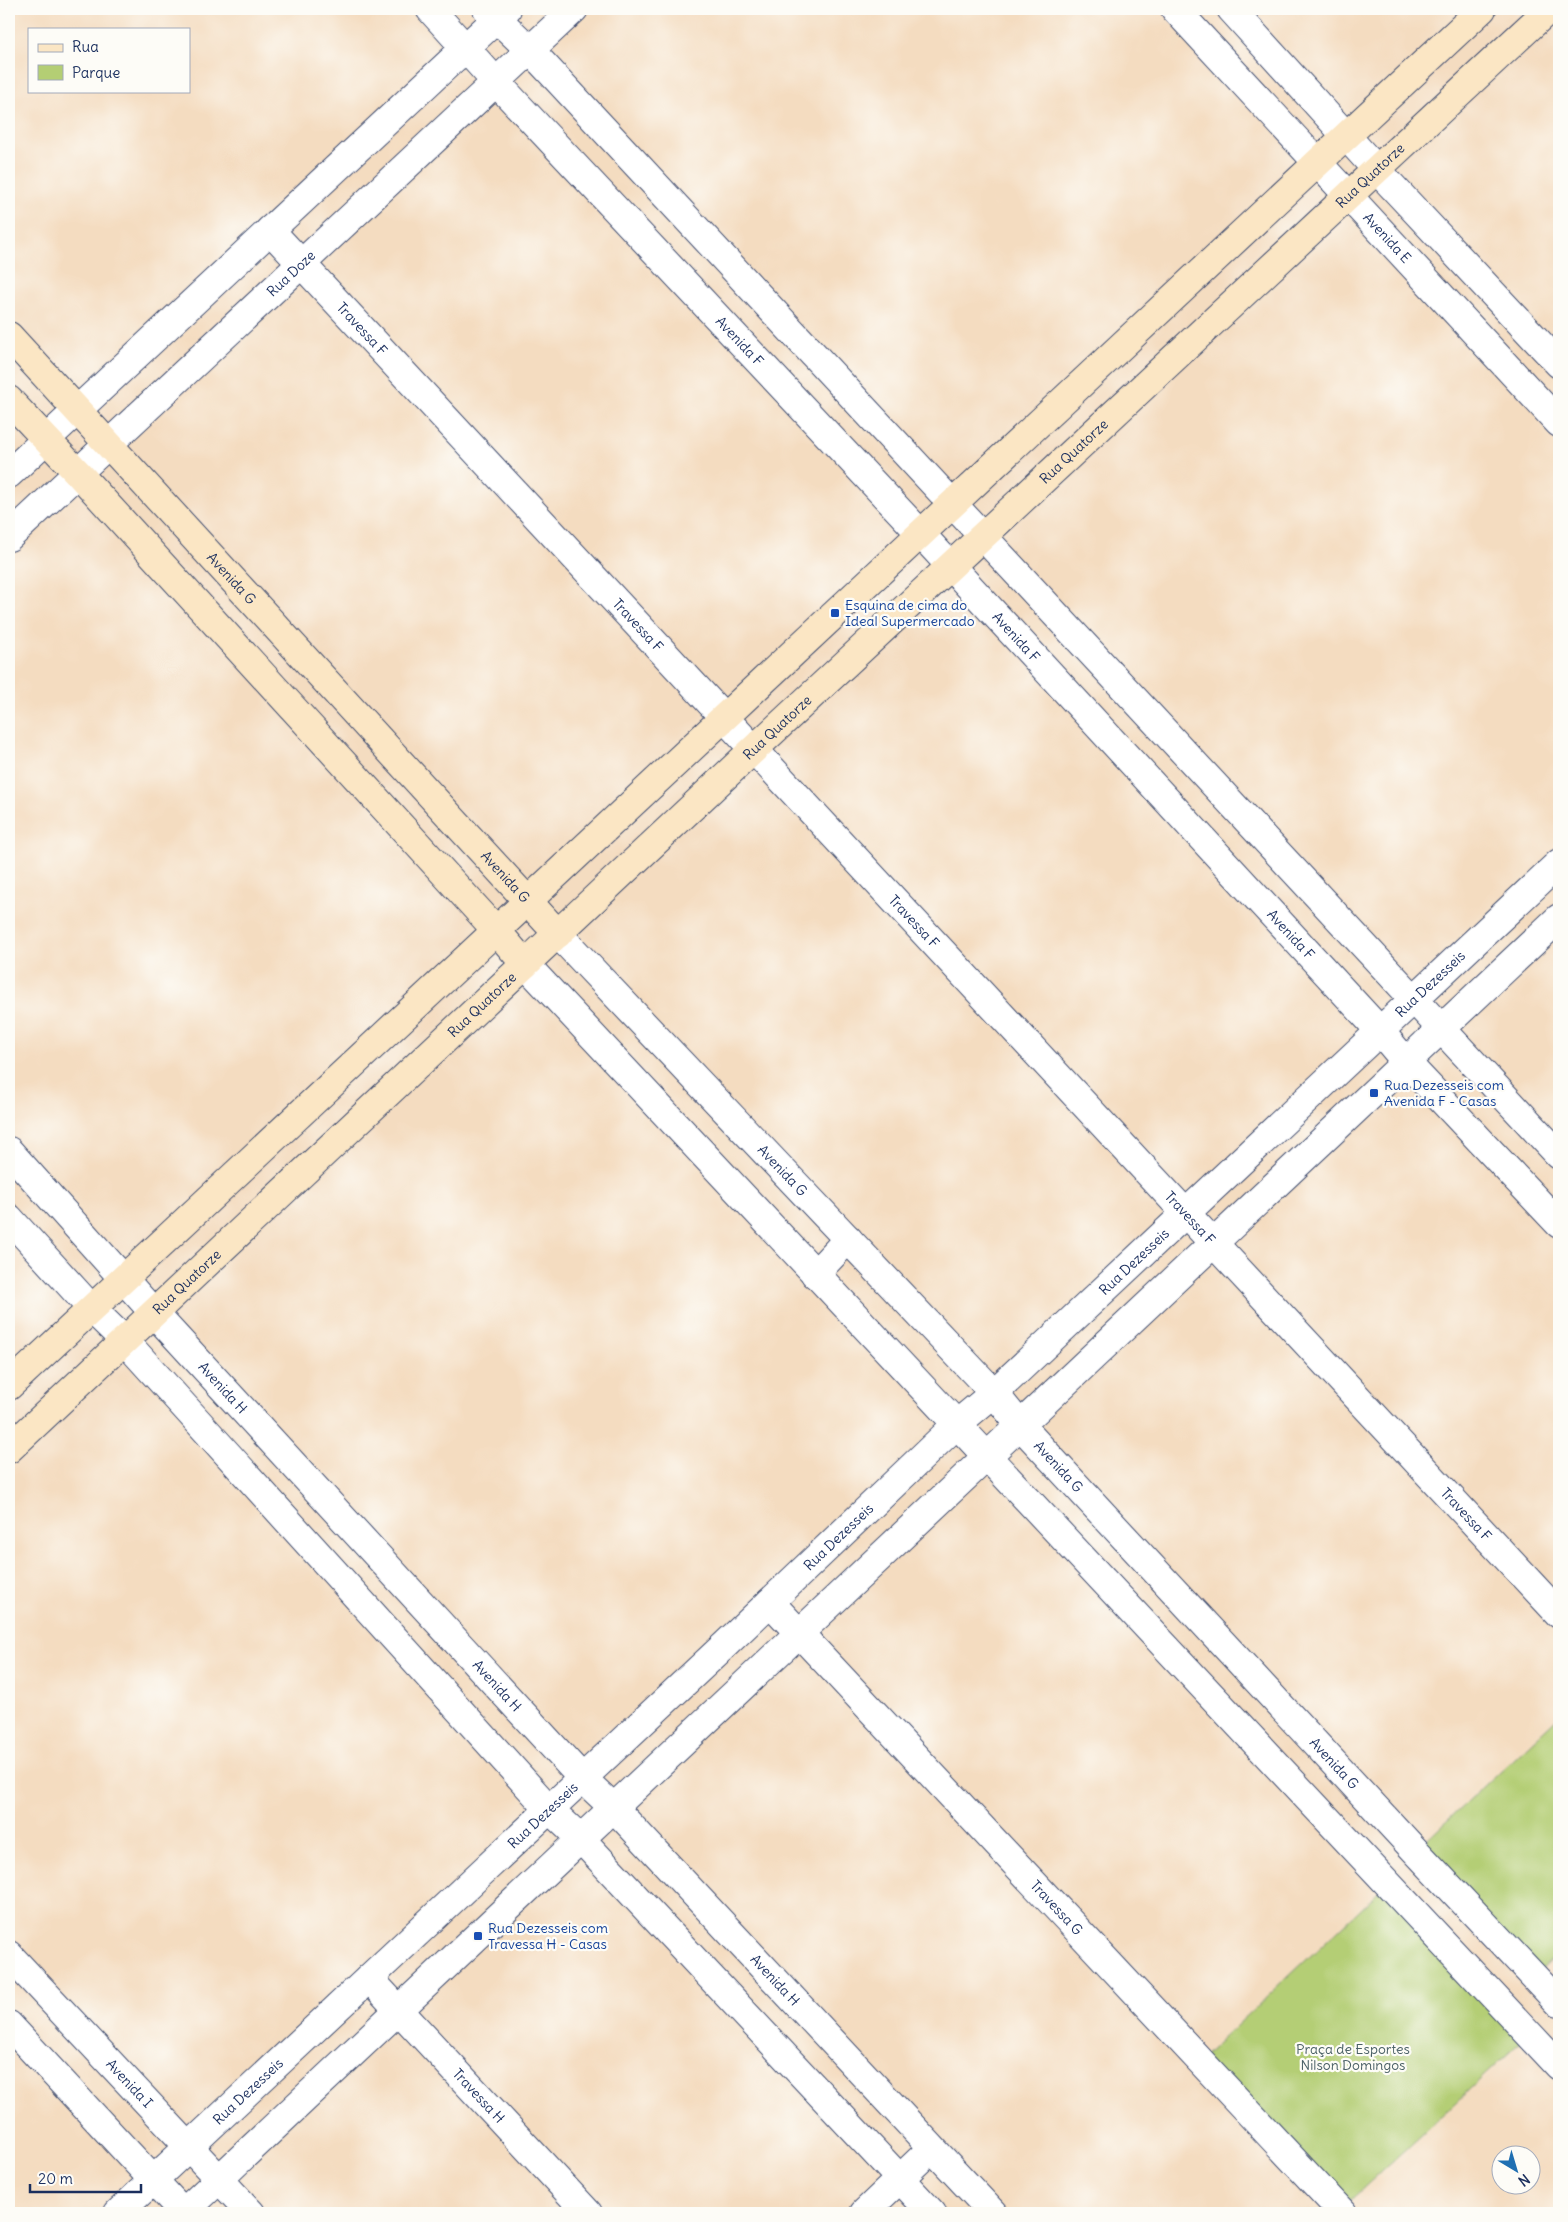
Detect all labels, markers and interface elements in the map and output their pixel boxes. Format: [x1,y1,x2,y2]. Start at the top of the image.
legend [28,28,190,92]
text: Rua [72,37,99,56]
text: Parque [72,63,120,82]
street label: Rua Quatorze [1332,139,1408,212]
street label: Avenida E [1359,209,1415,267]
street label: Rua Doze [263,246,319,301]
street label: Travessa F [333,298,391,359]
street label: Avenida F [712,312,767,370]
street label: Rua Quatorze [1036,415,1112,488]
street label: Avenida G [203,549,260,608]
street label: Travessa F [609,595,667,656]
place label: Esquina de cima do Ideal Supermercado [845,596,975,630]
marker: Esquina de cima do Ideal Supermercado [829,607,841,619]
street label: Avenida F [988,608,1044,666]
street label: Rua Quatorze [739,691,815,764]
street label: Avenida G [477,847,534,906]
street label: Travessa F [885,891,943,952]
street label: Avenida F [1263,906,1319,963]
street label: Rua Dezesseis [1391,947,1469,1021]
street label: Rua Quatorze [444,968,520,1041]
place label: Rua Dezesseis com Avenida F - Casas [1384,1076,1504,1110]
marker: Rua Dezesseis com Avenida F - Casas [1368,1087,1380,1099]
street label: Avenida G [754,1141,811,1200]
street label: Travessa F [1161,1188,1219,1248]
street label: Rua Dezesseis [1095,1224,1173,1299]
street label: Rua Quatorze [149,1245,225,1318]
street label: Avenida H [194,1358,251,1417]
street label: Avenida G [1030,1437,1087,1496]
street label: Travessa F [1437,1484,1495,1545]
street label: Rua Dezesseis [800,1499,877,1574]
street label: Avenida H [469,1656,525,1715]
street label: Avenida G [1306,1734,1363,1793]
street label: Rua Dezesseis [504,1778,582,1852]
street label: Travessa G [1027,1876,1087,1939]
place label: Rua Dezesseis com Travessa H - Casas [488,1919,608,1953]
marker: Rua Dezesseis com Travessa H - Casas [472,1930,484,1942]
street label: Avenida H [747,1951,804,2010]
park label: Praça de Esportes Nilson Domingos [1296,2040,1410,2074]
street label: Rua Dezesseis [209,2054,287,2129]
street label: Avenida I [102,2055,157,2111]
street label: Travessa H [449,2065,509,2127]
north arrow [1490,2144,1540,2194]
scale bar [30,2162,141,2194]
text: 20 m [38,2169,73,2188]
text: N [1515,2170,1533,2190]

